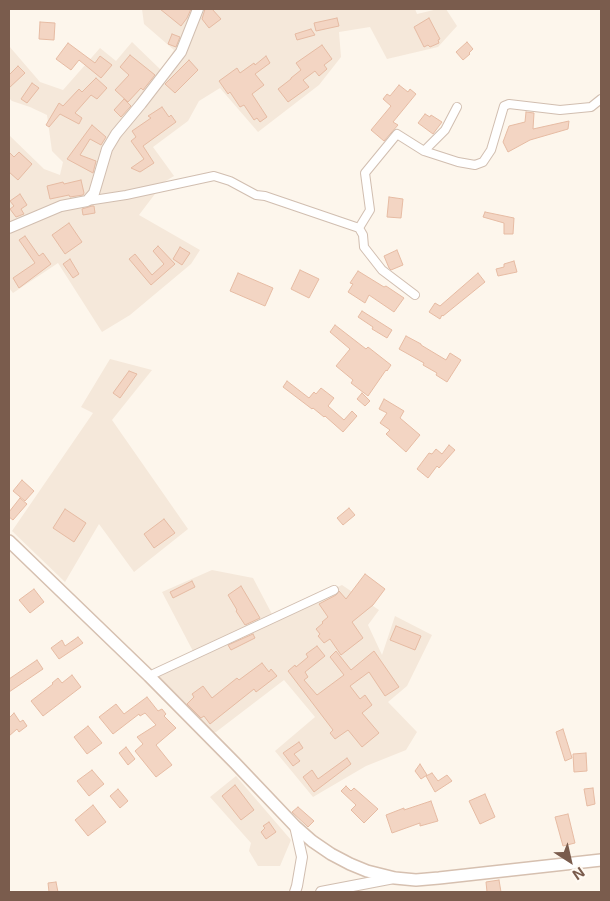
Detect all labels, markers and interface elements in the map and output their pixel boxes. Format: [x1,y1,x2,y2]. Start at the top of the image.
north arrow [545,836,595,886]
text: N [570,864,588,884]

